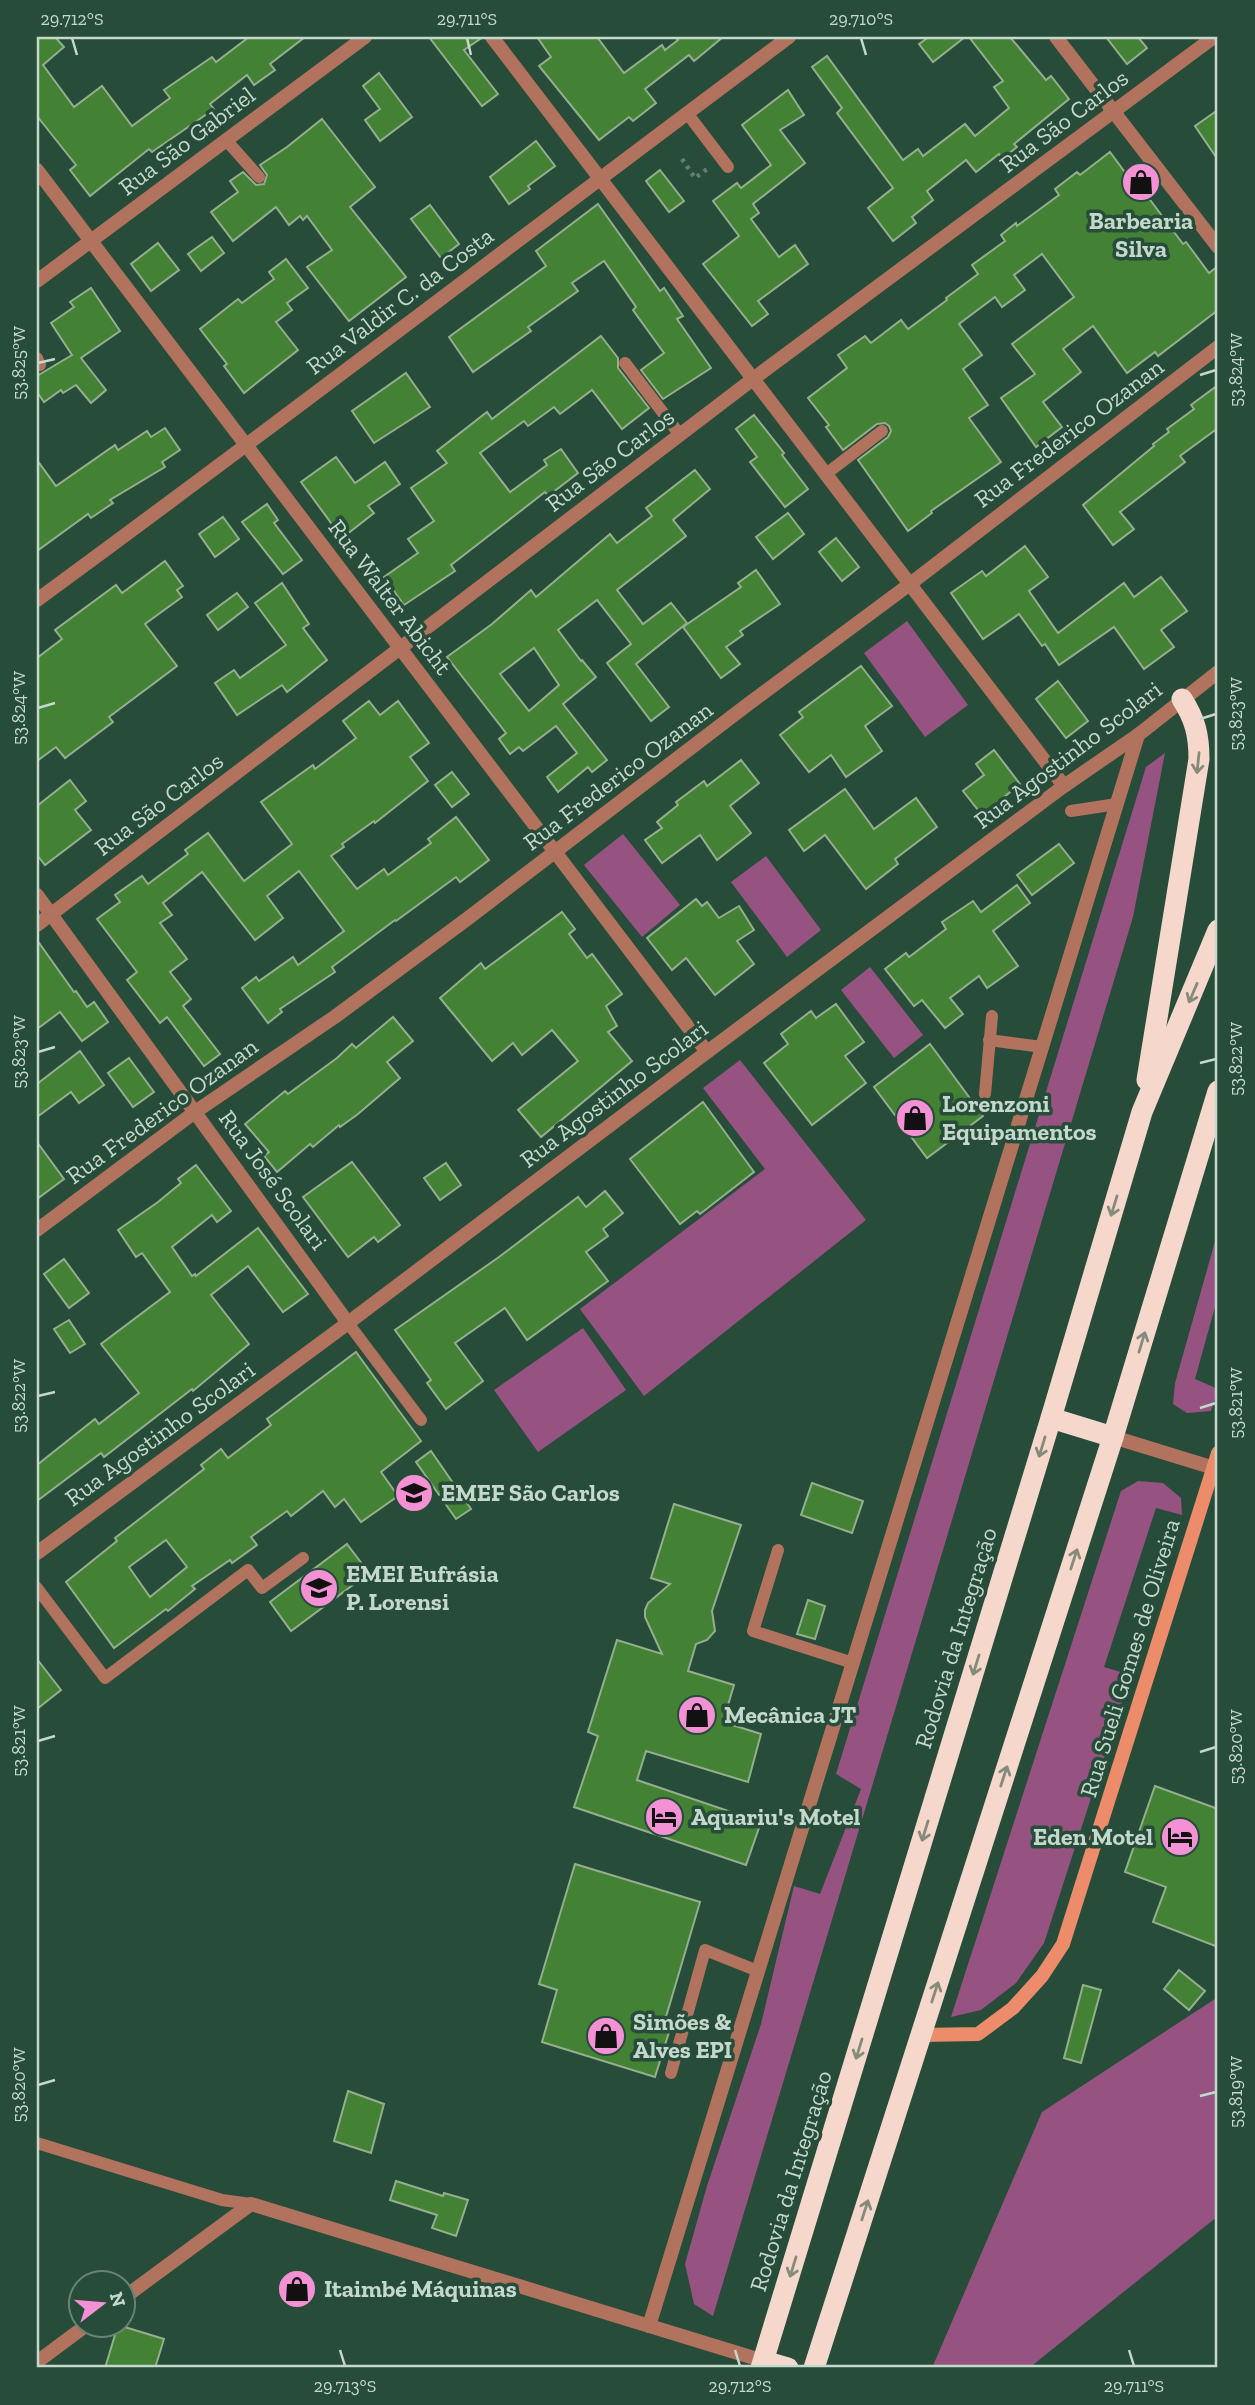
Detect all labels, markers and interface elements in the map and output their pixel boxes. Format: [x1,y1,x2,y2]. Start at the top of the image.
text: 29.712°S [40,8,104,30]
text: 29.711°S [437,8,497,30]
text: 29.710°S [829,8,893,30]
street label: Rua São Carlos [994,63,1134,178]
street label: Rua São Gabriel [113,80,260,201]
shop icon: Barbearia Silva [1120,161,1162,203]
place label: Barbearia Silva [1089,206,1193,263]
street label: Rua Valdir C. da Costa [300,221,499,380]
text: 53.825°W [8,326,30,400]
text: 53.824°W [1225,333,1247,407]
street label: Rua Frederico Ozanan [968,352,1169,513]
street label: Rua São Carlos [540,402,680,517]
street label: Rua Walter Abicht [323,513,458,680]
text: 53.824°W [8,671,30,745]
street label: Rua Agostinho Scolari [968,674,1167,835]
text: 53.823°W [1225,677,1247,751]
street label: Rua Frederico Ozanan [517,695,718,856]
street label: Rua São Carlos [89,746,229,861]
one-way arrow [1191,751,1204,774]
one-way arrow [1185,981,1198,1003]
street label: Rua Agostinho Scolari [514,1013,713,1174]
text: 53.823°W [8,1015,30,1089]
text: 53.822°W [1225,1022,1247,1096]
street label: Rua Frederico Ozanan [60,1031,263,1190]
place label: Lorenzoni Equipamentos [942,1089,1097,1146]
shop icon: Lorenzoni Equipamentos [894,1097,936,1139]
street label: Rua José Scolari [213,1104,334,1255]
one-way arrow [1106,1195,1119,1217]
one-way arrow [1136,1331,1149,1353]
street label: Rua Agostinho Scolari [59,1355,260,1512]
text: 53.822°W [8,1359,30,1433]
text: 53.821°W [1225,1367,1247,1439]
one-way arrow [1034,1436,1047,1458]
school or university icon: EMEF São Carlos [393,1472,435,1514]
place label: EMEF São Carlos [441,1478,620,1507]
street label: Rua Sueli Gomes de Oliveira [1073,1515,1186,1801]
street label: Rodovia da Integração [908,1524,1003,1752]
one-way arrow [1069,1549,1081,1571]
place label: EMEI Eufrásia P. Lorensi [346,1559,499,1616]
school or university icon: EMEI Eufrásia P. Lorensi [298,1567,340,1609]
one-way arrow [968,1654,981,1676]
shop icon: Mecânica JT [676,1694,718,1736]
place label: Mecânica JT [724,1700,857,1729]
text: 53.821°W [8,1705,30,1777]
text: 53.820°W [1225,1709,1247,1785]
one-way arrow [999,1765,1012,1787]
hotel icon: Aquariu's Motel [643,1796,685,1838]
place label: Aquariu's Motel [691,1802,861,1831]
hotel icon: Eden Motel [1159,1816,1201,1858]
one-way arrow [918,1820,931,1842]
place label: Eden Motel [1033,1822,1153,1851]
one-way arrow [930,1982,942,2004]
place label: Simões & Alves EPI [633,2007,732,2064]
shop icon: Simões & Alves EPI [585,2015,627,2057]
one-way arrow [851,2038,864,2060]
text: 53.820°W [8,2047,30,2123]
text: 53.819°W [1225,2056,1247,2128]
street label: Rodovia da Integração [743,2067,838,2295]
one-way arrow [859,2199,872,2221]
one-way arrow [785,2255,798,2277]
north arrow [66,2268,136,2338]
shop icon: Itaimbé Máquinas [276,2268,318,2310]
place label: Itaimbé Máquinas [324,2274,517,2303]
text: N [105,2289,131,2310]
text: 29.713°S [314,2375,376,2397]
text: 29.712°S [708,2375,772,2397]
text: 29.711°S [1104,2375,1164,2397]

